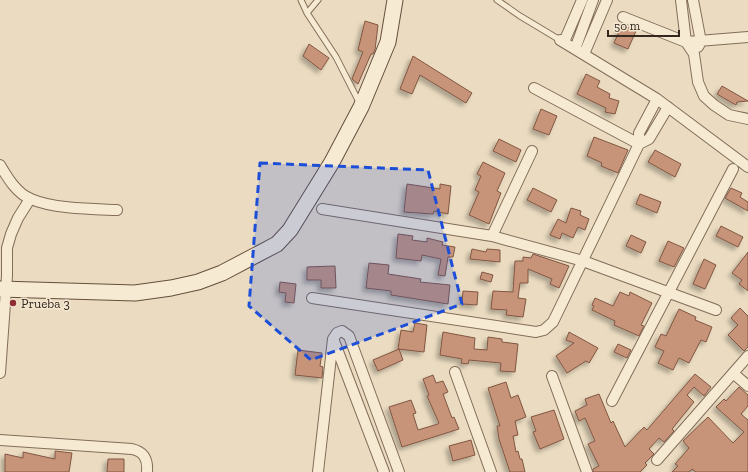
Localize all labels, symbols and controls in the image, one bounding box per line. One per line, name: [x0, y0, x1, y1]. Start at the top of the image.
scale bar: [608, 12, 679, 38]
text: 50 m: [614, 19, 641, 33]
place label: Prueba 3: [21, 296, 70, 311]
marker: Prueba 3: [8, 298, 18, 308]

